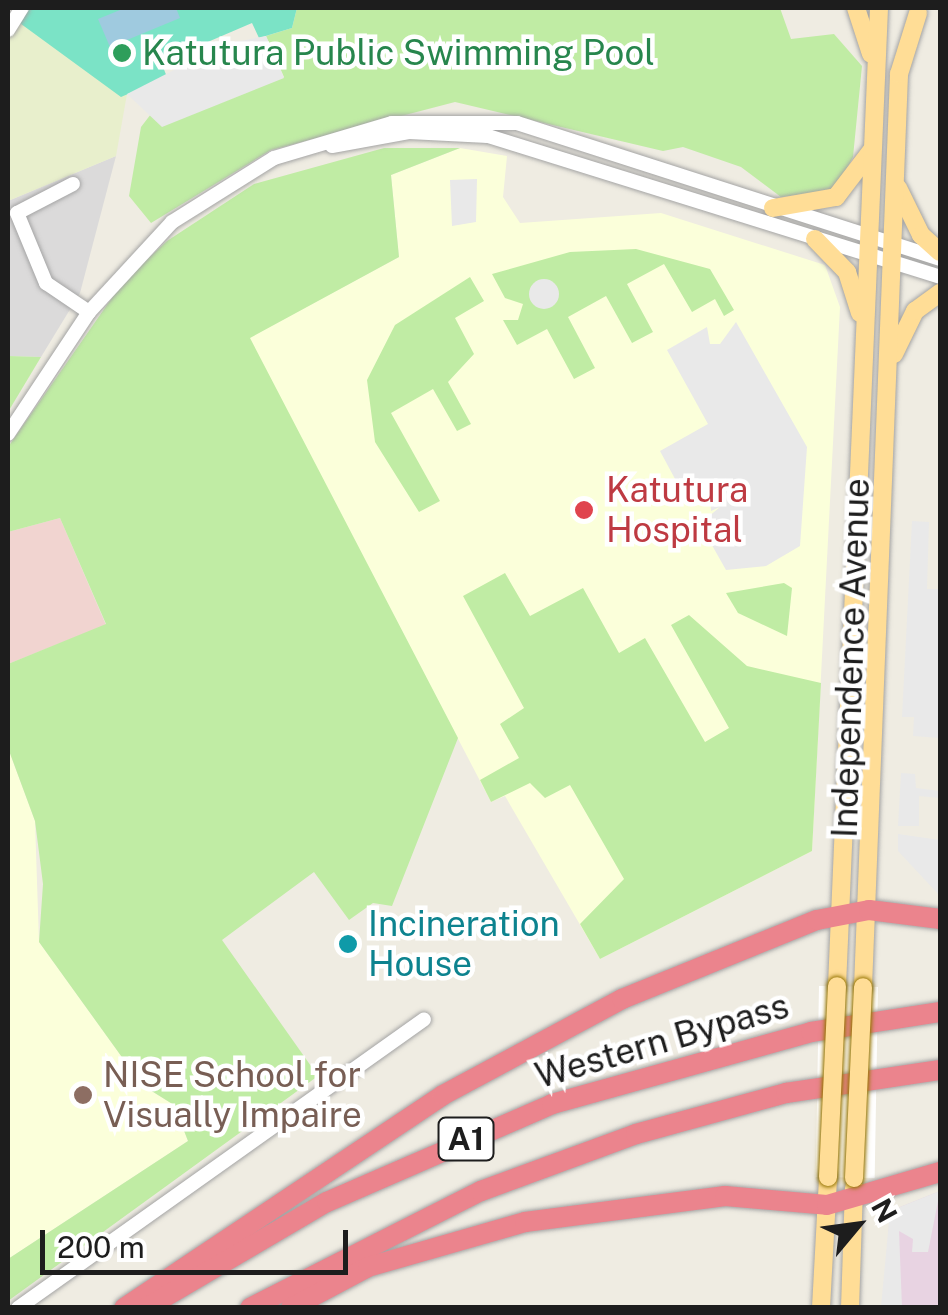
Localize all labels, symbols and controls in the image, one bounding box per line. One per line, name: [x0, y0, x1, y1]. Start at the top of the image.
place label: Katutura Public Swimming Pool: [142, 32, 655, 74]
marker: Katutura Public Swimming Pool: [111, 42, 133, 64]
place label: Katutura Hospital: [606, 469, 748, 551]
street label: Independence Avenue: [824, 477, 878, 839]
marker: Katutura Hospital: [571, 497, 597, 523]
place label: Incineration House: [368, 903, 560, 985]
marker: Incineration House: [337, 933, 359, 955]
street label: Western Bypass: [531, 985, 793, 1097]
place label: NISE School for Visually Impaire: [103, 1054, 362, 1136]
marker: NISE School for Visually Impaire: [72, 1084, 94, 1106]
road number: A1: [436, 1112, 496, 1166]
north arrow: [808, 1175, 908, 1275]
text: N: [865, 1193, 904, 1228]
scale bar: [45, 1210, 352, 1272]
text: 200 m: [57, 1229, 145, 1265]

